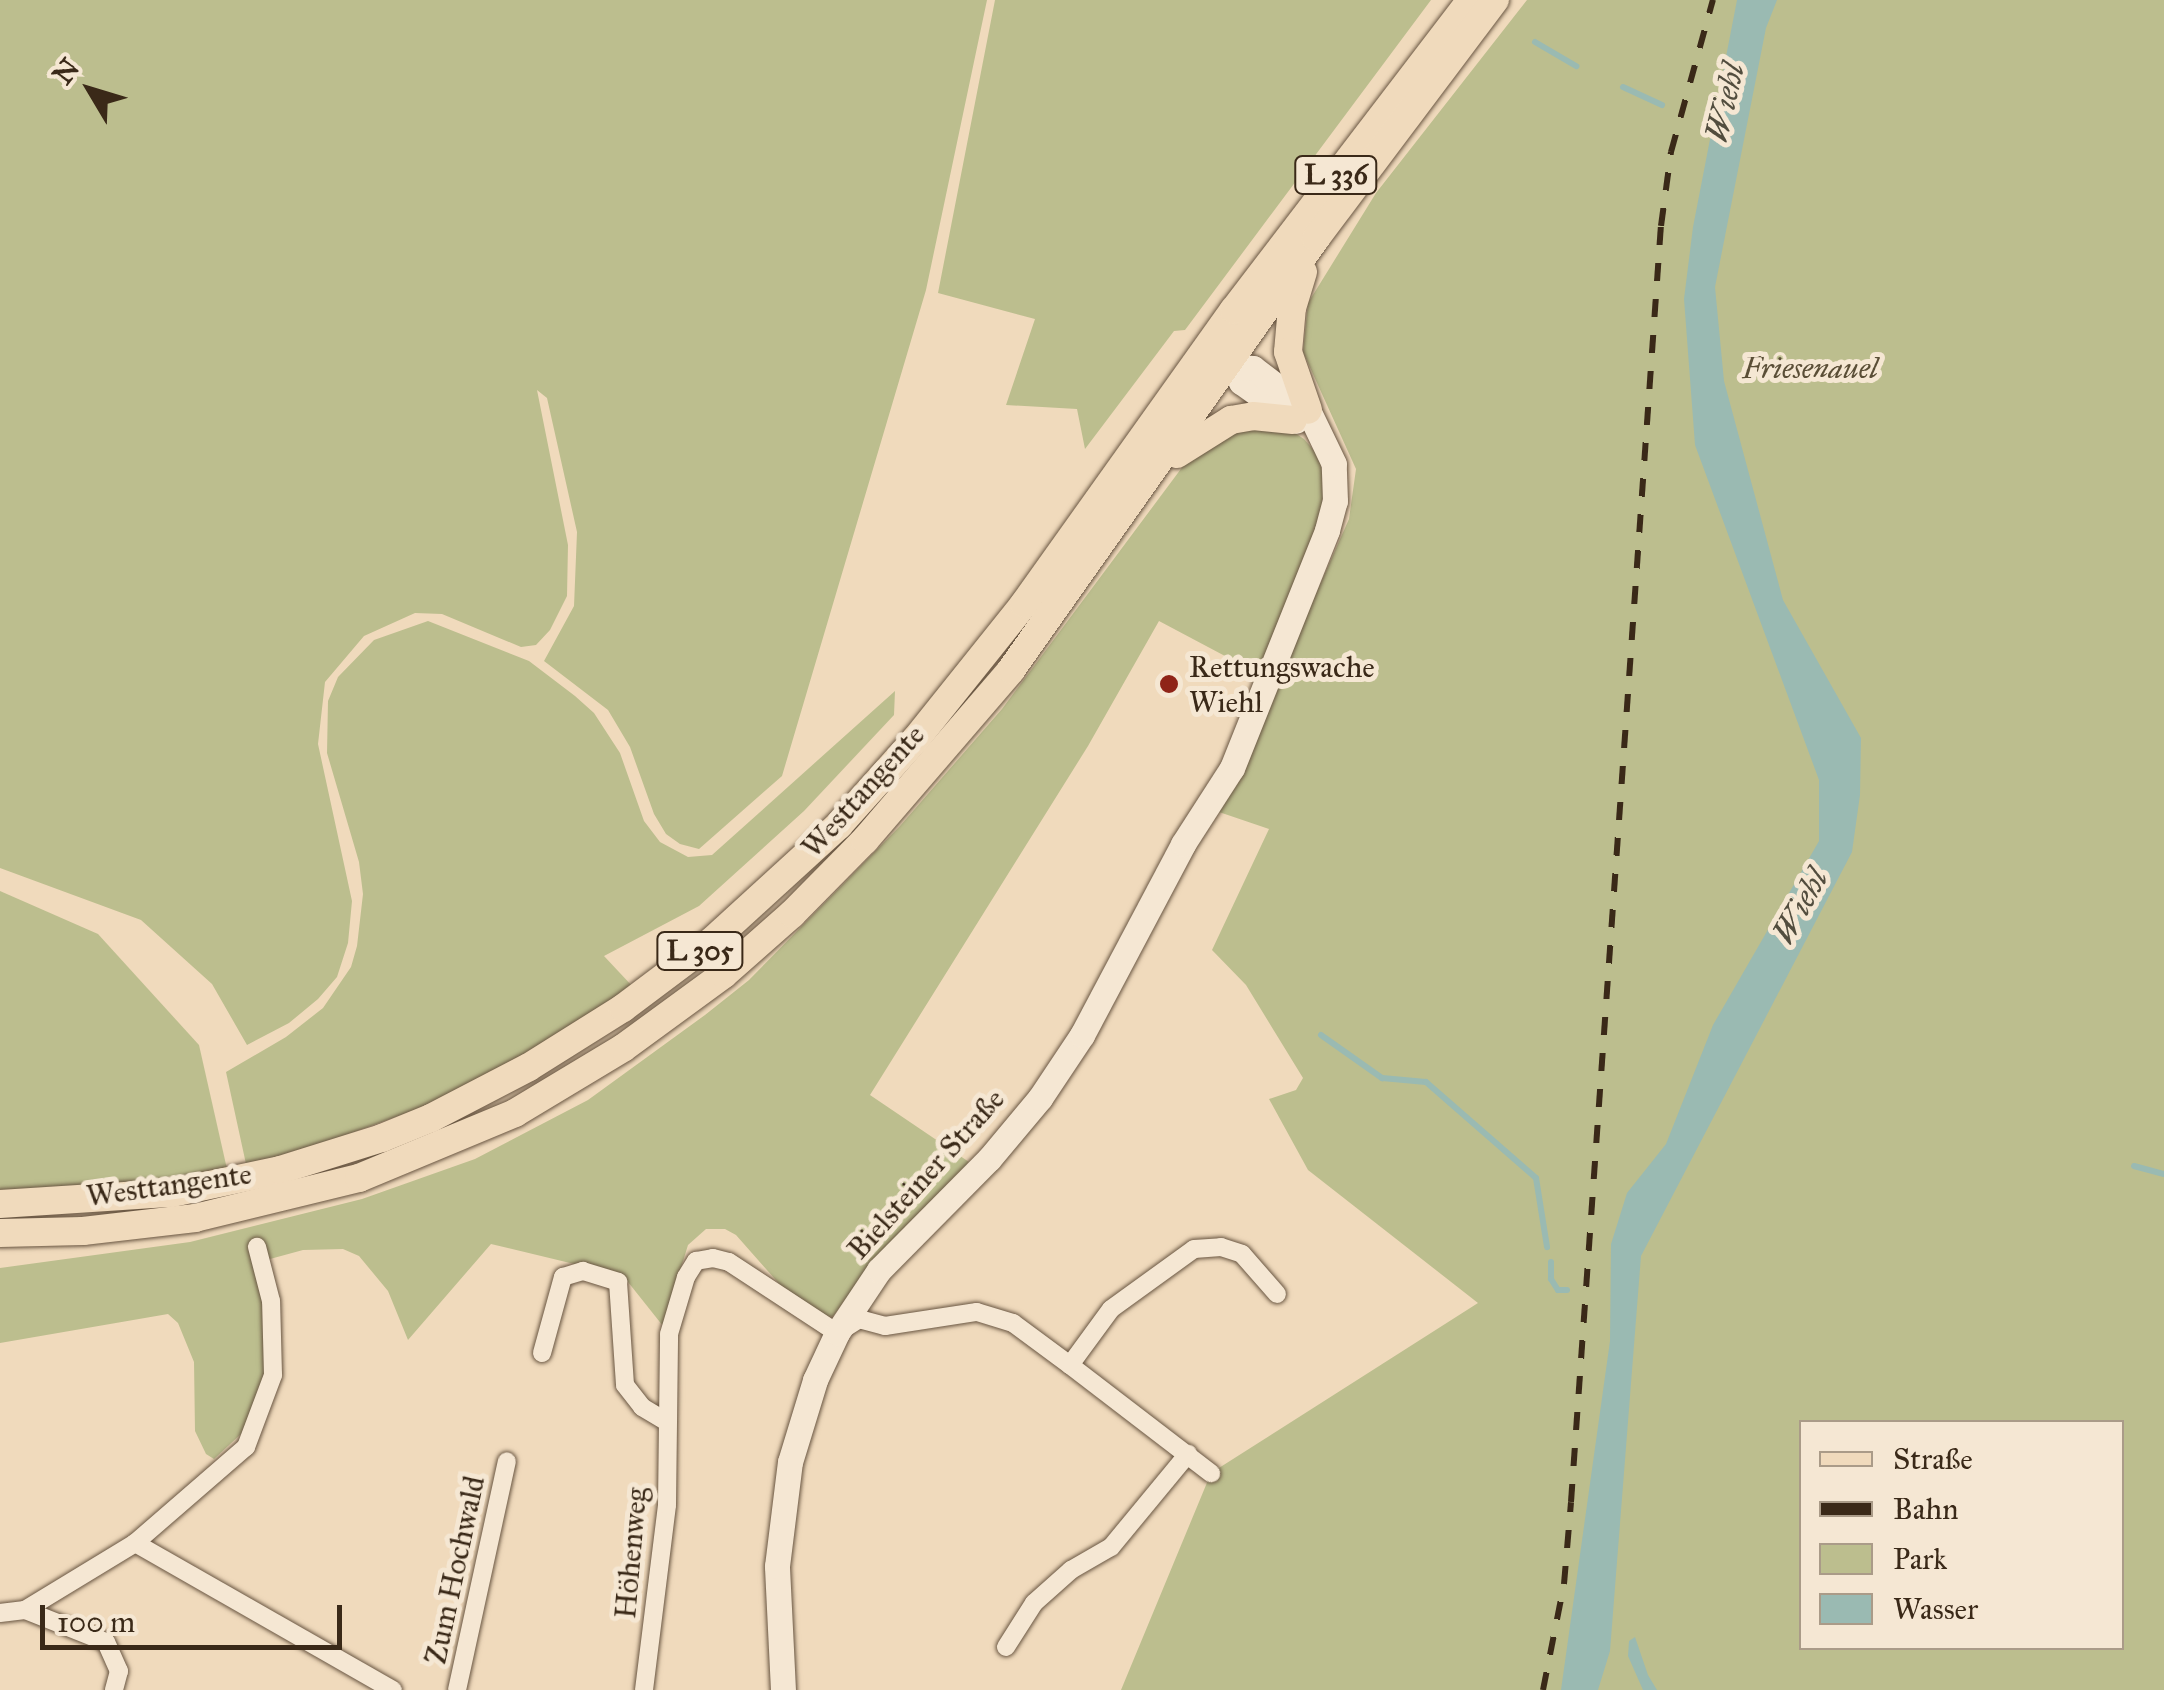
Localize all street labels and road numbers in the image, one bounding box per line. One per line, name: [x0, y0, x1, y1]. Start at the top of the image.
road number: L 336: [1294, 152, 1378, 198]
street label: Westtangente: [794, 717, 932, 865]
road number: L 305: [655, 928, 745, 974]
street label: Bielsteiner Straße: [840, 1081, 1012, 1267]
street label: Westtangente: [84, 1156, 254, 1214]
street label: Zum Hochwald: [417, 1473, 493, 1667]
street label: Höhenweg: [607, 1486, 655, 1620]

